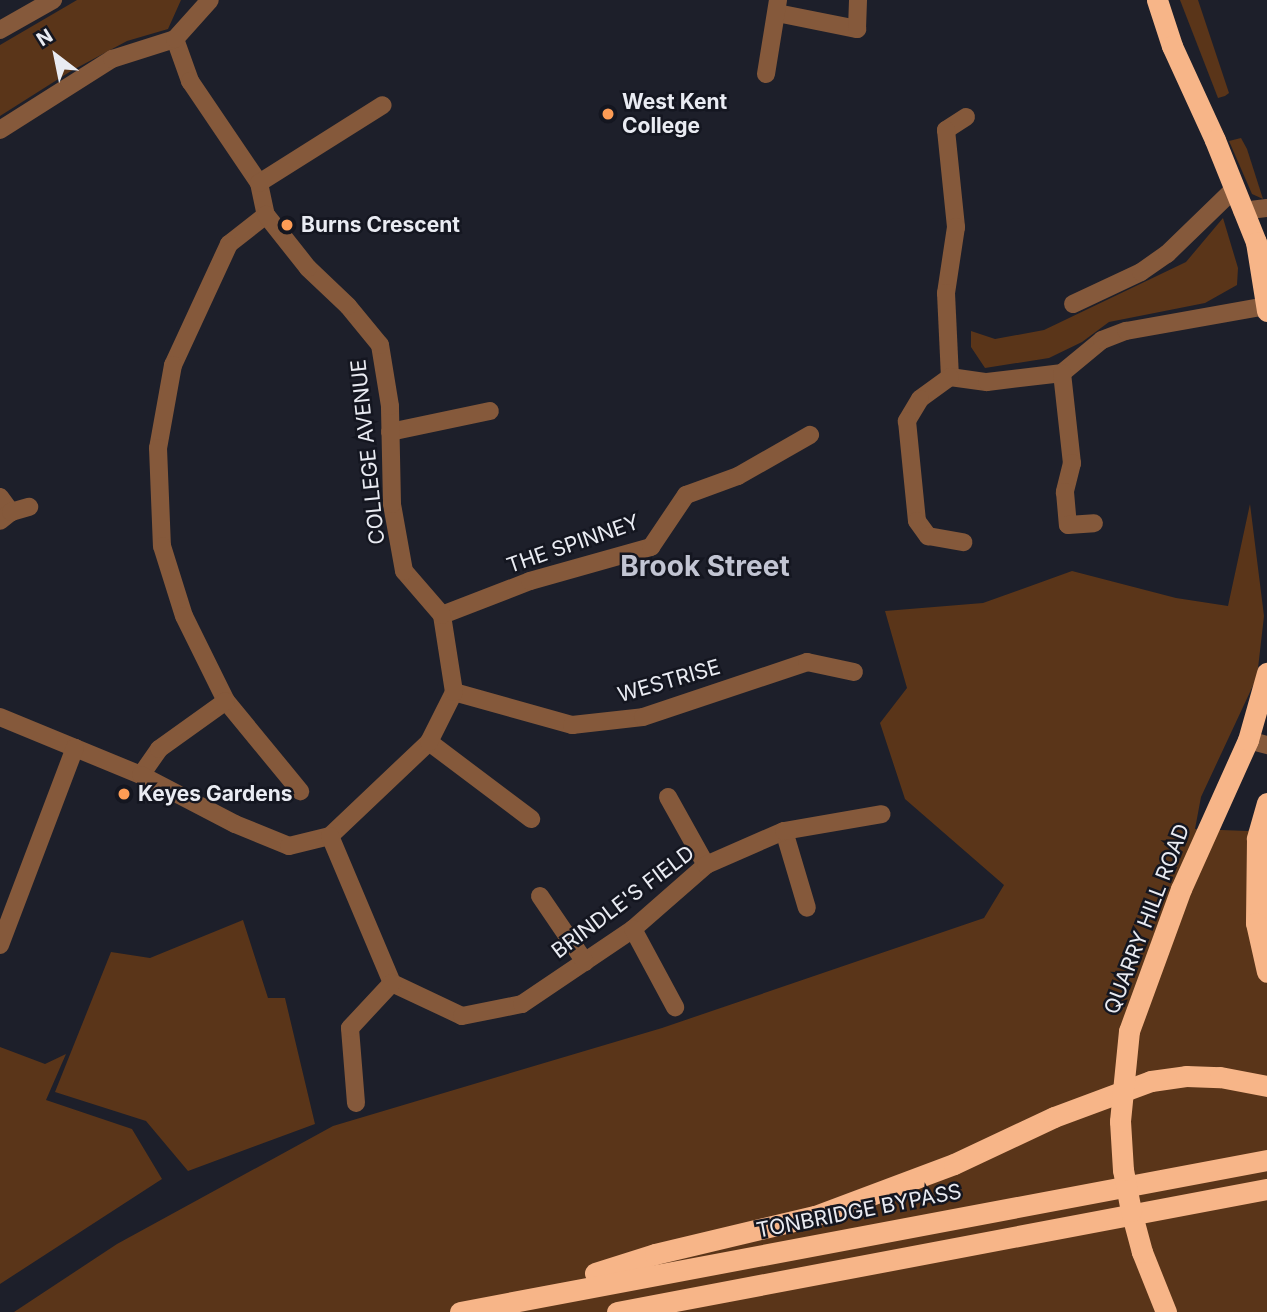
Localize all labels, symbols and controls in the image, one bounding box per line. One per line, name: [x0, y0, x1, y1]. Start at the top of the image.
north arrow: [21, 21, 91, 91]
text: N: [32, 24, 57, 51]
place label: West Kent College: [622, 89, 727, 139]
marker: West Kent College: [600, 106, 616, 122]
place label: Burns Crescent: [301, 212, 460, 238]
marker: Burns Crescent: [279, 217, 295, 233]
street label: COLLEGE AVENUE: [346, 358, 390, 546]
street label: THE SPINNEY: [503, 510, 643, 578]
district label: Brook Street: [620, 549, 790, 583]
street label: WESTRISE: [615, 654, 723, 708]
place label: Keyes Gardens: [138, 781, 292, 807]
marker: Keyes Gardens: [116, 786, 132, 802]
street label: QUARRY HILL ROAD: [1099, 820, 1195, 1018]
street label: BRINDLE'S FIELD: [547, 840, 699, 964]
street label: TONBRIDGE BYPASS: [754, 1179, 964, 1243]

